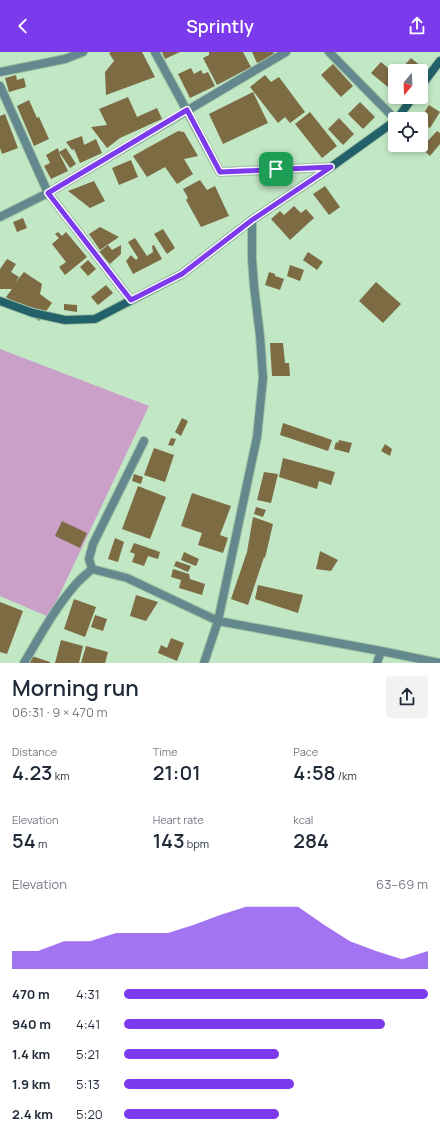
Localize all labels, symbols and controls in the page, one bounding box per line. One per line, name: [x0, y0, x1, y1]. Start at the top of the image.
text: Sprintly: [186, 14, 254, 38]
icon: back: [12, 15, 34, 37]
icon: share: [406, 15, 428, 37]
north arrow: [388, 64, 428, 104]
map controls: [388, 64, 428, 152]
button: locate: [388, 112, 428, 152]
pin: [259, 152, 293, 186]
icon: arrive: [265, 158, 287, 180]
text: Morning run: [12, 673, 139, 703]
button: share: [386, 676, 428, 718]
text: 06:31 · 9 × 470 m: [12, 703, 108, 721]
text: Distance: [12, 744, 57, 759]
text: Time: [153, 744, 178, 759]
text: Pace: [293, 744, 318, 759]
text: 4.23: [12, 759, 53, 786]
text: 21:01: [153, 759, 201, 786]
text: 4:58: [293, 759, 336, 786]
text: km: [53, 768, 70, 783]
text: /km: [336, 768, 357, 783]
text: Elevation: [12, 812, 58, 827]
text: Heart rate: [153, 812, 204, 827]
text: kcal: [293, 812, 313, 827]
text: 54: [12, 827, 36, 854]
text: 143: [153, 827, 185, 854]
text: 284: [293, 827, 329, 854]
text: m: [36, 836, 47, 851]
text: bpm: [185, 836, 209, 851]
text: Elevation: [12, 875, 67, 893]
text: 63–69 m: [376, 875, 428, 893]
text: 470 m: [12, 985, 50, 1003]
text: 4:31: [76, 985, 100, 1003]
text: 940 m: [12, 1015, 51, 1033]
text: 4:41: [76, 1015, 100, 1033]
text: 1.4 km: [12, 1045, 50, 1063]
text: 5:21: [76, 1045, 100, 1063]
text: 1.9 km: [12, 1075, 50, 1093]
text: 5:13: [76, 1075, 100, 1093]
text: 2.4 km: [12, 1105, 53, 1123]
text: 5:20: [76, 1105, 103, 1123]

